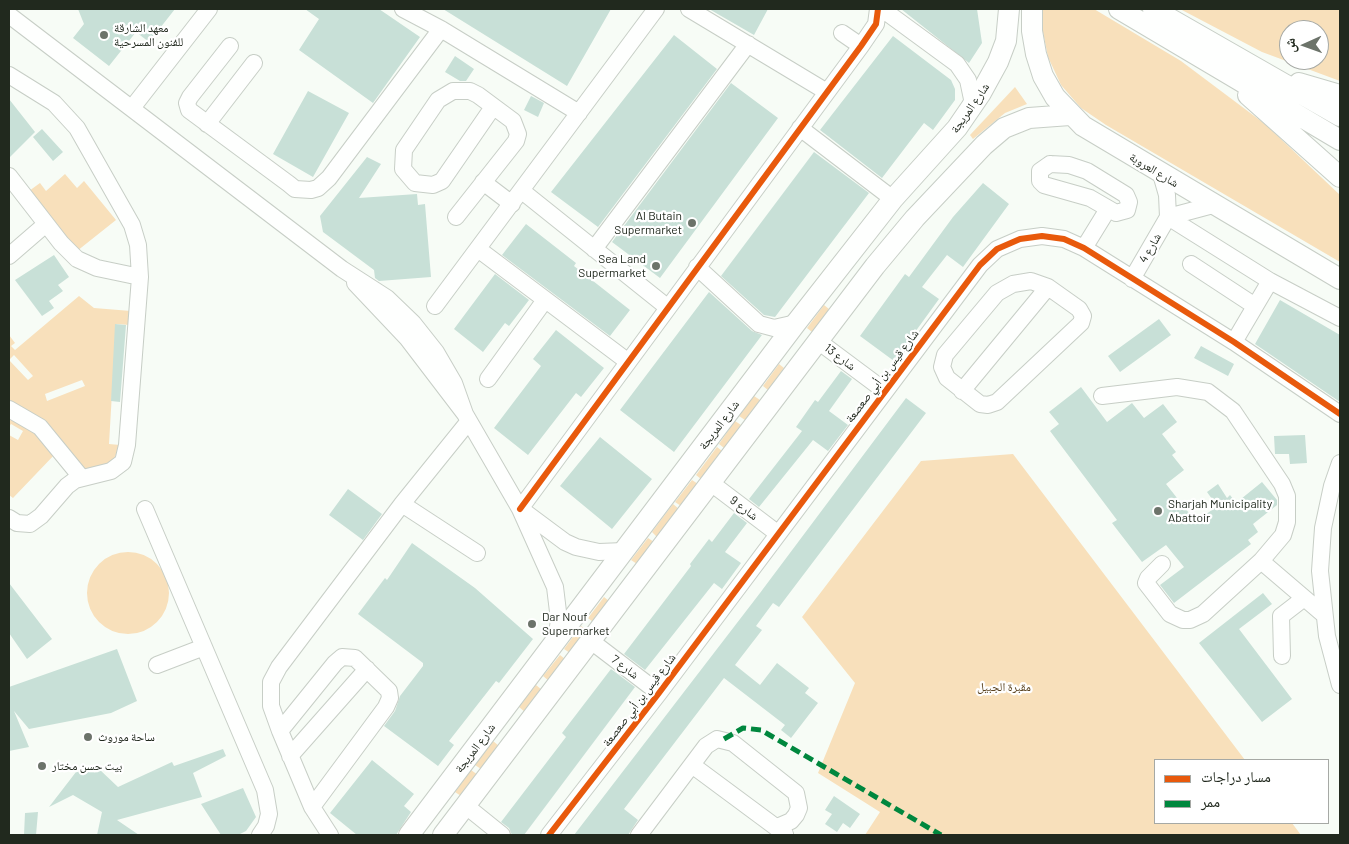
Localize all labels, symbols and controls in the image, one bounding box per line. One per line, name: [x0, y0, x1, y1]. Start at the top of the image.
north arrow: [1279, 20, 1329, 70]
place label: معهد الشارقة للفنون المسرحية: [114, 21, 183, 49]
marker: معهد الشارقة للفنون المسرحية: [98, 29, 110, 41]
text: ش: [1281, 38, 1298, 53]
street label: شارع المريجة: [947, 80, 993, 136]
street label: شارع العروبة: [1127, 150, 1181, 190]
place label: Al Butain Supermarket: [614, 209, 682, 237]
marker: Al Butain Supermarket: [686, 217, 698, 229]
street label: شارع 4: [1136, 231, 1164, 265]
place label: Sea Land Supermarket: [578, 252, 646, 280]
marker: Sea Land Supermarket: [650, 260, 662, 272]
street label: شارع قيس بن أبي صعصعة: [842, 327, 922, 425]
street label: شارع 13: [821, 341, 859, 373]
street label: شارع المريجة: [696, 398, 742, 452]
street label: شارع 9: [727, 493, 761, 523]
place label: Sharjah Municipality Abattoir: [1168, 497, 1272, 525]
marker: Sharjah Municipality Abattoir: [1152, 505, 1164, 517]
place label: Dar Nouf Supermarket: [542, 610, 610, 638]
marker: Dar Nouf Supermarket: [526, 618, 538, 630]
street label: شارع قيس بن أبي صعصعة: [599, 651, 679, 749]
street label: شارع 7: [608, 652, 642, 682]
park label: مقبرة الجبيل: [977, 680, 1031, 694]
street label: شارع المريجة: [452, 721, 498, 775]
place label: ساحة موروث: [98, 730, 155, 744]
marker: ساحة موروث: [82, 731, 94, 743]
place label: بيت حسن مختار: [52, 759, 122, 773]
legend: [1154, 759, 1329, 824]
marker: بيت حسن مختار: [36, 760, 48, 772]
text: مسار دراجات: [1201, 767, 1271, 785]
text: ممر: [1201, 792, 1220, 810]

